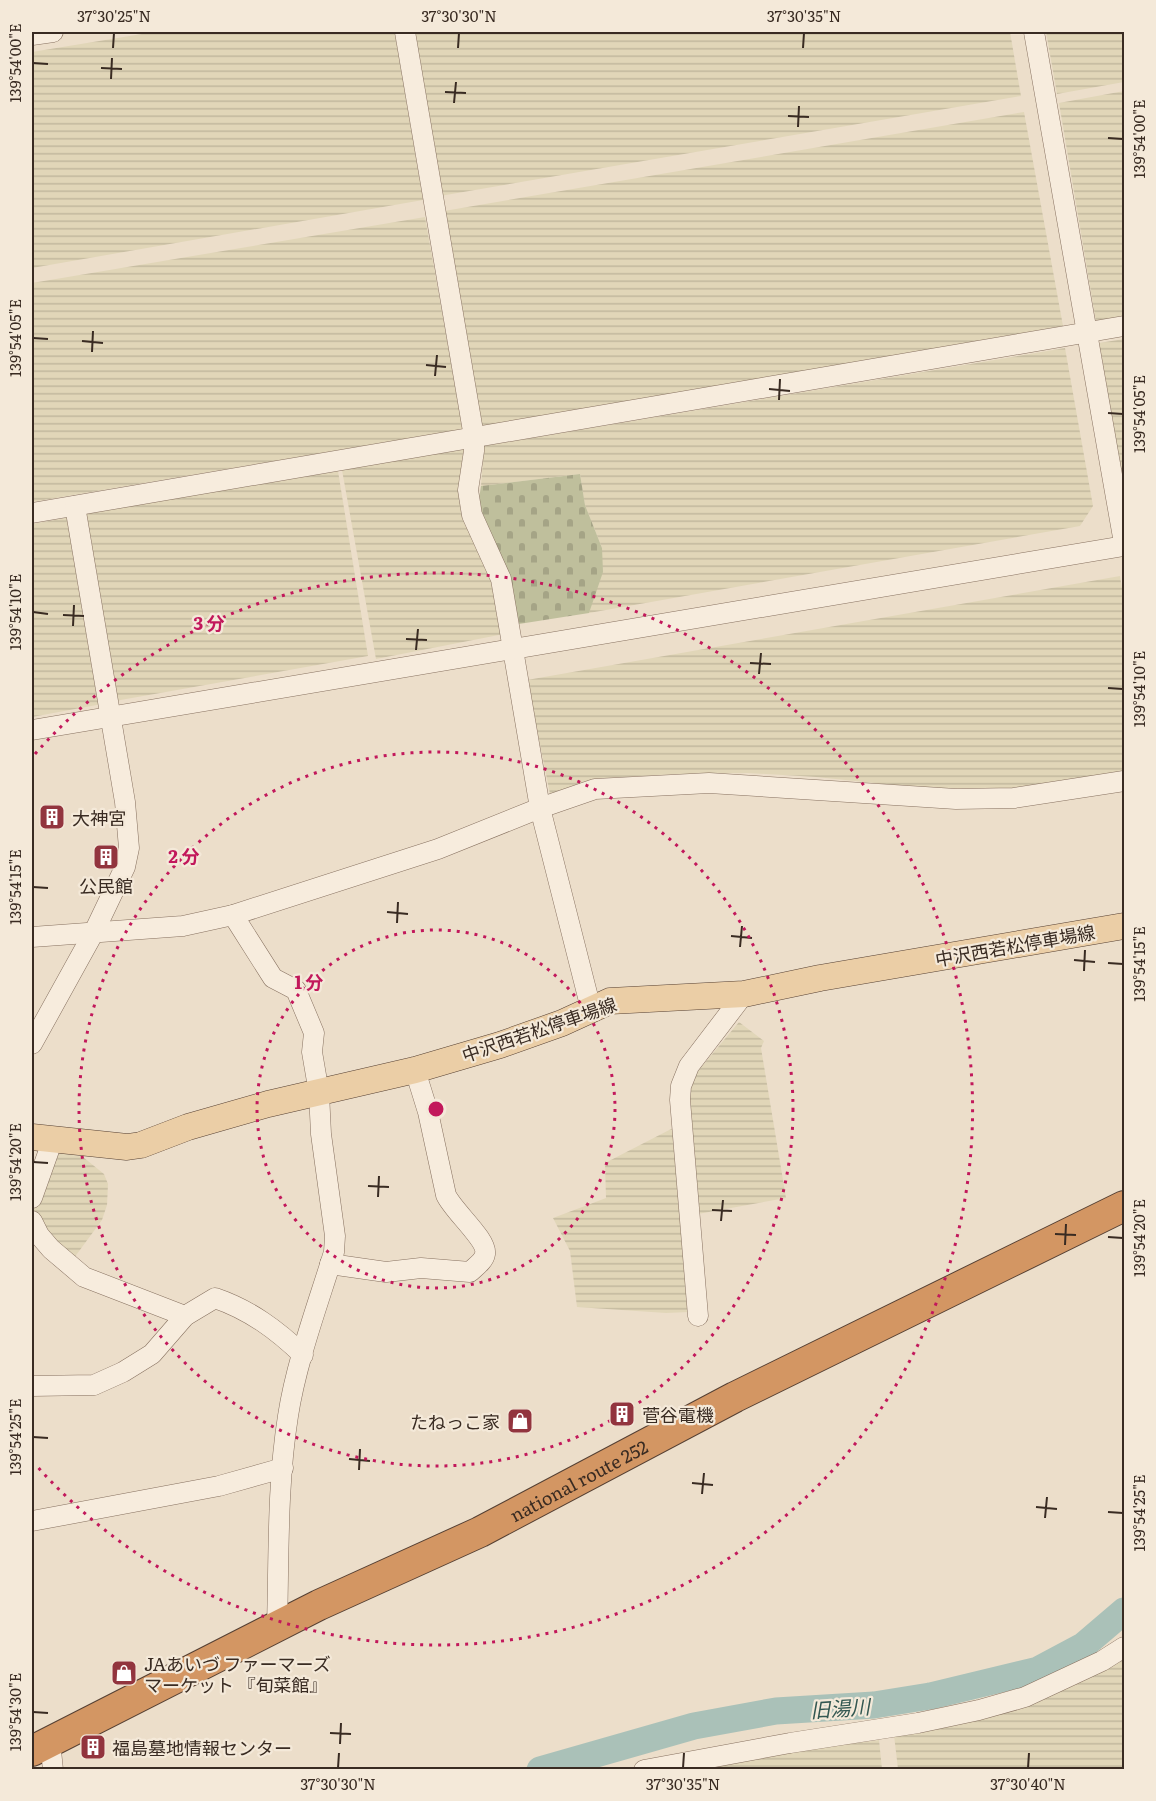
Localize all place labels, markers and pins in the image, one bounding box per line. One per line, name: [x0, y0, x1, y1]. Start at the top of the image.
building icon: 大神宮: [37, 802, 67, 832]
place label: 大神宮: [72, 804, 126, 831]
building icon: 公民館: [91, 842, 121, 872]
place label: 公民館: [79, 872, 133, 899]
centre of rings: [426, 1099, 446, 1119]
building icon: 菅谷電機: [607, 1399, 637, 1429]
place label: 菅谷電機: [642, 1401, 714, 1428]
shop icon: たねっこ家: [505, 1406, 535, 1436]
place label: たねっこ家: [410, 1408, 500, 1435]
place label: JAあいづ ファーマーズ マーケット 『旬菜館』: [144, 1650, 331, 1698]
shop icon: JAあいづ ファーマーズ マーケット 『旬菜館』: [109, 1658, 139, 1688]
building icon: 福島墓地情報センター: [78, 1732, 108, 1762]
place label: 福島墓地情報センター: [112, 1734, 292, 1761]

